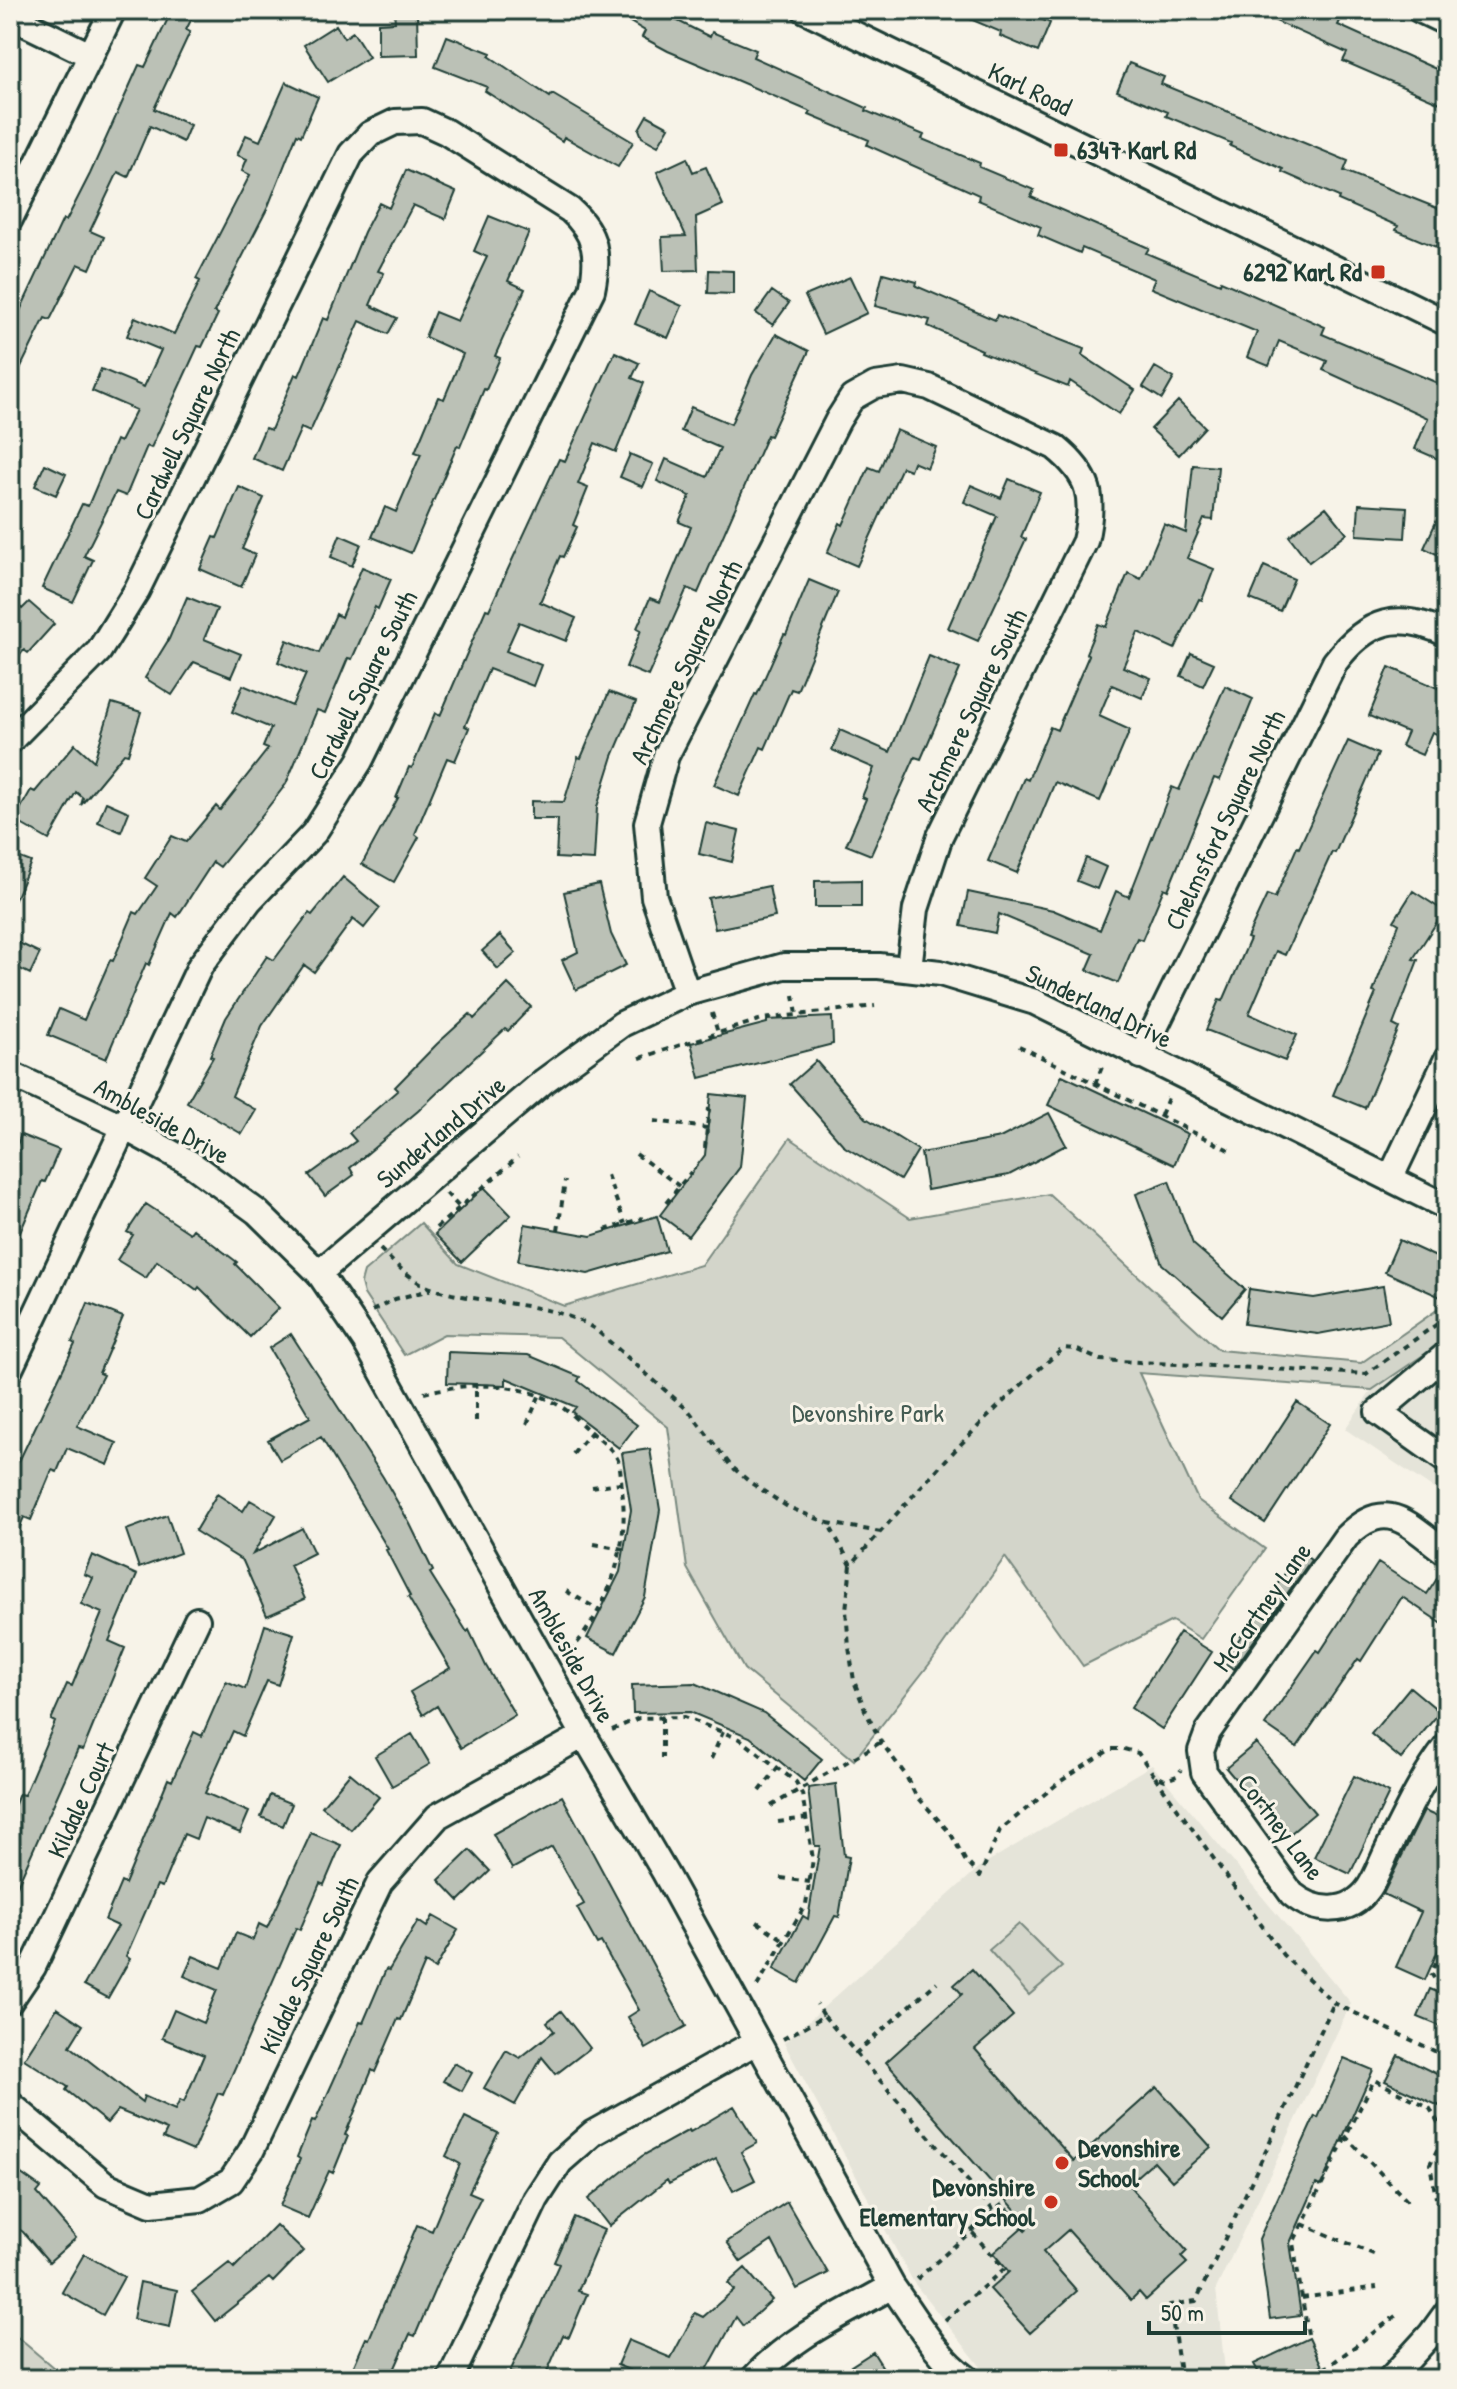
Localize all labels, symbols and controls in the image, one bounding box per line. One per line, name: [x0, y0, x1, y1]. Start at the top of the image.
street label: Karl Road: [982, 53, 1078, 124]
place label: 6347 Karl Rd: [1077, 132, 1197, 167]
marker: 6347 Karl Rd: [1052, 141, 1070, 159]
place label: 6292 Karl Rd: [1243, 254, 1363, 289]
marker: 6292 Karl Rd: [1369, 263, 1387, 281]
street label: Cardwell Square North: [125, 322, 248, 525]
street label: Archmere Square North: [621, 554, 750, 770]
street label: Cardwell Square South: [300, 584, 425, 785]
street label: Archmere Square South: [906, 602, 1035, 817]
street label: Chelmsford Square North: [1156, 704, 1293, 936]
street label: Sunderland Drive: [1020, 955, 1178, 1056]
street label: Sunderland Drive: [369, 1067, 513, 1196]
street label: Ambleside Drive: [88, 1069, 236, 1172]
park label: Devonshire Park: [792, 1395, 944, 1430]
street label: McCartney Lane: [1204, 1535, 1319, 1678]
street label: Ambleside Drive: [521, 1581, 624, 1729]
street label: Kildale Court: [38, 1735, 123, 1863]
street label: Cortney Lane: [1230, 1766, 1333, 1887]
street label: Kildale Square South: [250, 1870, 367, 2059]
place label: Devonshire School: [1078, 2130, 1181, 2195]
marker: Devonshire School: [1053, 2154, 1071, 2172]
place label: Devonshire Elementary School: [860, 2169, 1036, 2235]
marker: Devonshire Elementary School: [1042, 2193, 1060, 2211]
scale bar: [1149, 2285, 1305, 2335]
text: 50 m: [1161, 2296, 1204, 2328]

